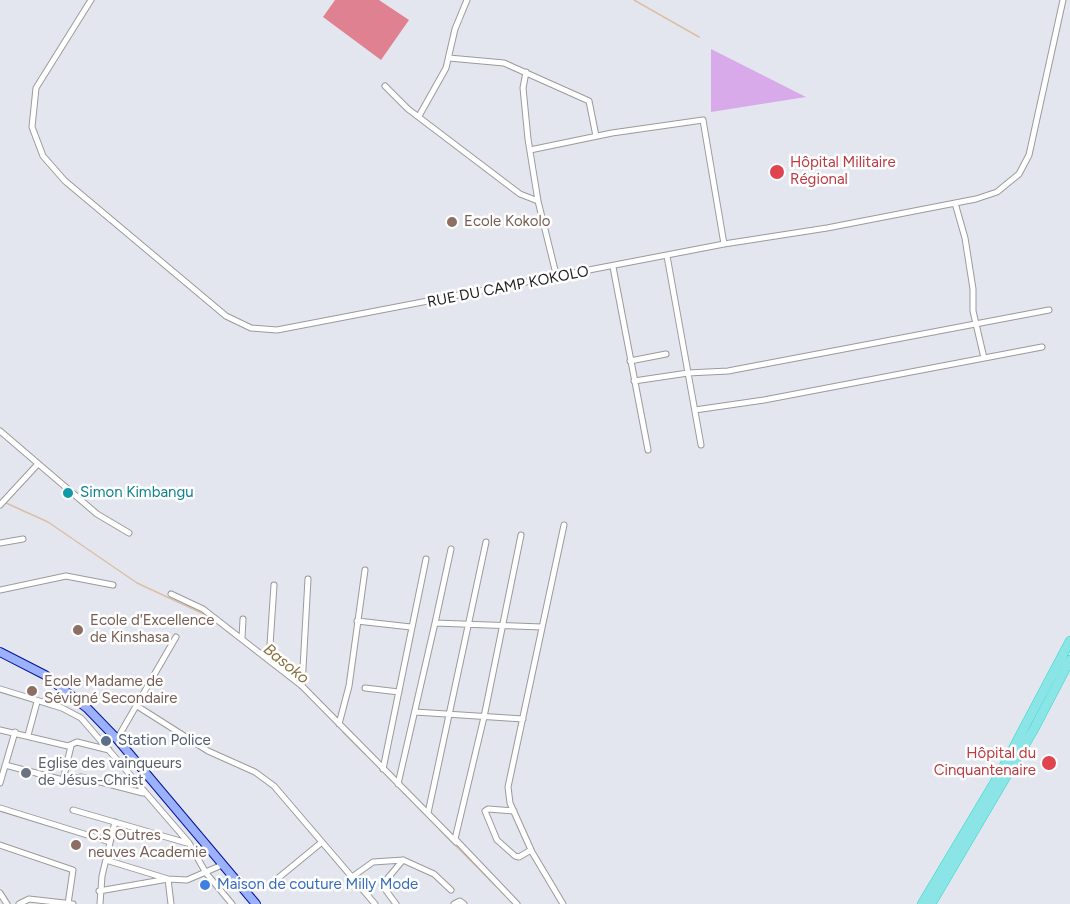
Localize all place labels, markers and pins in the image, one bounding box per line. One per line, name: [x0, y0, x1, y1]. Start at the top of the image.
place label: Hôpital Militaire Régional: [790, 154, 896, 189]
marker: Hôpital Militaire Régional: [768, 163, 786, 181]
place label: Ecole Kokolo: [464, 213, 550, 231]
marker: Ecole Kokolo: [445, 215, 459, 229]
place label: Simon Kimbangu: [80, 484, 194, 502]
marker: Simon Kimbangu: [61, 486, 75, 500]
place label: Ecole d'Excellence de Kinshasa: [90, 612, 214, 647]
marker: Ecole d'Excellence de Kinshasa: [71, 623, 85, 637]
place label: Ecole Madame de Sévigné Secondaire: [44, 673, 177, 708]
marker: Ecole Madame de Sévigné Secondaire: [25, 684, 39, 698]
place label: Station Police: [118, 732, 211, 750]
marker: Station Police: [99, 734, 113, 748]
place label: Hôpital du Cinquantenaire: [934, 745, 1036, 780]
marker: Hôpital du Cinquantenaire: [1040, 754, 1058, 772]
place label: Eglise des vainqueurs de Jésus-Christ: [38, 755, 182, 790]
marker: Eglise des vainqueurs de Jésus-Christ: [19, 766, 33, 780]
place label: C.S Outres neuves Academie: [88, 827, 207, 862]
marker: C.S Outres neuves Academie: [69, 838, 83, 852]
place label: Maison de couture Milly Mode: [217, 876, 418, 894]
marker: Maison de couture Milly Mode: [198, 878, 212, 892]

